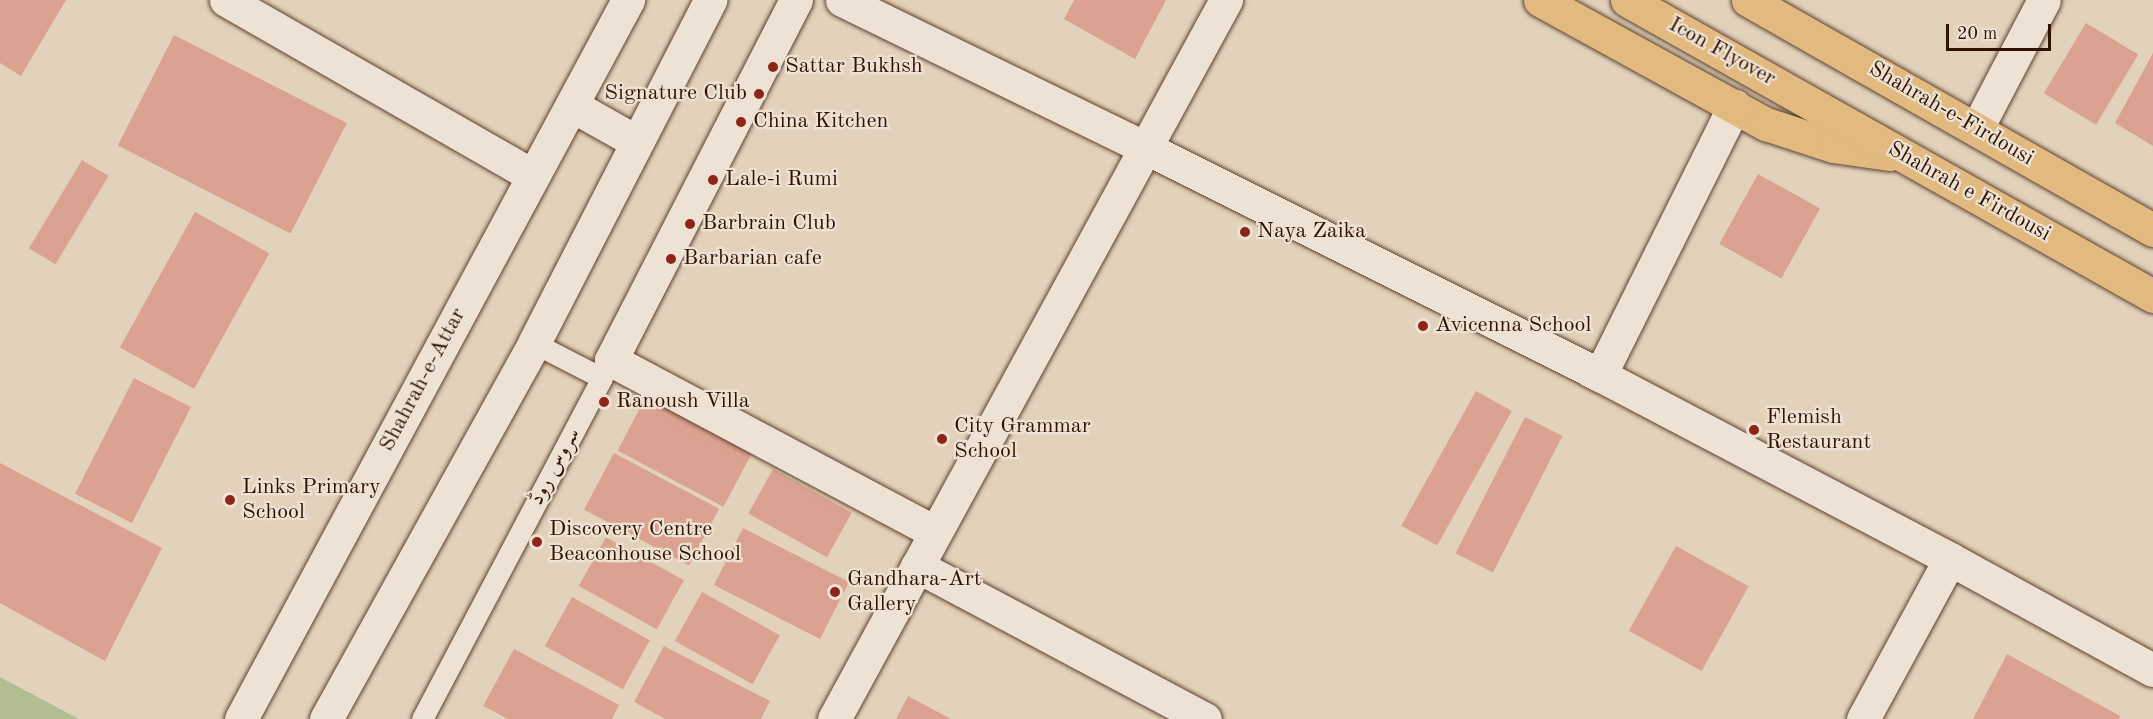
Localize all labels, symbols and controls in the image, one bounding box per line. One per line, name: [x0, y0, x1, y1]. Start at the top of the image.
street label: Icon Flyover: [1664, 12, 1780, 92]
scale bar: [1949, 12, 2054, 50]
text: 20 m: [1957, 25, 1997, 43]
place label: Sattar Bukhsh: [785, 54, 923, 80]
street label: Shahrah-e-Firdousi: [1864, 56, 2038, 172]
marker: Sattar Bukhsh: [766, 60, 780, 74]
place label: Signature Club: [604, 81, 747, 107]
marker: Signature Club: [752, 87, 766, 101]
place label: China Kitchen: [753, 109, 888, 135]
marker: China Kitchen: [734, 115, 748, 129]
street label: Shahrah e Firdousi: [1883, 136, 2055, 248]
place label: Lale-i Rumi: [725, 167, 838, 193]
marker: Lale-i Rumi: [706, 173, 720, 187]
place label: Barbrain Club: [702, 211, 836, 237]
marker: Barbrain Club: [683, 217, 697, 231]
place label: Naya Zaika: [1257, 219, 1366, 245]
marker: Naya Zaika: [1238, 225, 1252, 239]
place label: Barbarian cafe: [683, 246, 822, 272]
marker: Barbarian cafe: [664, 252, 678, 266]
street label: Shahrah-e-Attar: [374, 304, 472, 456]
place label: Avicenna School: [1435, 313, 1591, 339]
marker: Avicenna School: [1416, 319, 1430, 333]
place label: Ranoush Villa: [616, 389, 750, 415]
marker: Ranoush Villa: [597, 395, 611, 409]
place label: Flemish Restaurant: [1766, 404, 1871, 456]
place label: City Grammar School: [954, 413, 1091, 464]
marker: Flemish Restaurant: [1747, 423, 1761, 437]
street label: سروس روڈ: [524, 424, 586, 510]
marker: City Grammar School: [935, 432, 949, 446]
place label: Links Primary School: [242, 474, 381, 526]
marker: Links Primary School: [223, 493, 237, 507]
place label: Discovery Centre Beaconhouse School: [549, 516, 741, 568]
marker: Discovery Centre Beaconhouse School: [530, 535, 544, 549]
place label: Gandhara-Art Gallery: [847, 566, 981, 618]
marker: Gandhara-Art Gallery: [828, 585, 842, 599]

